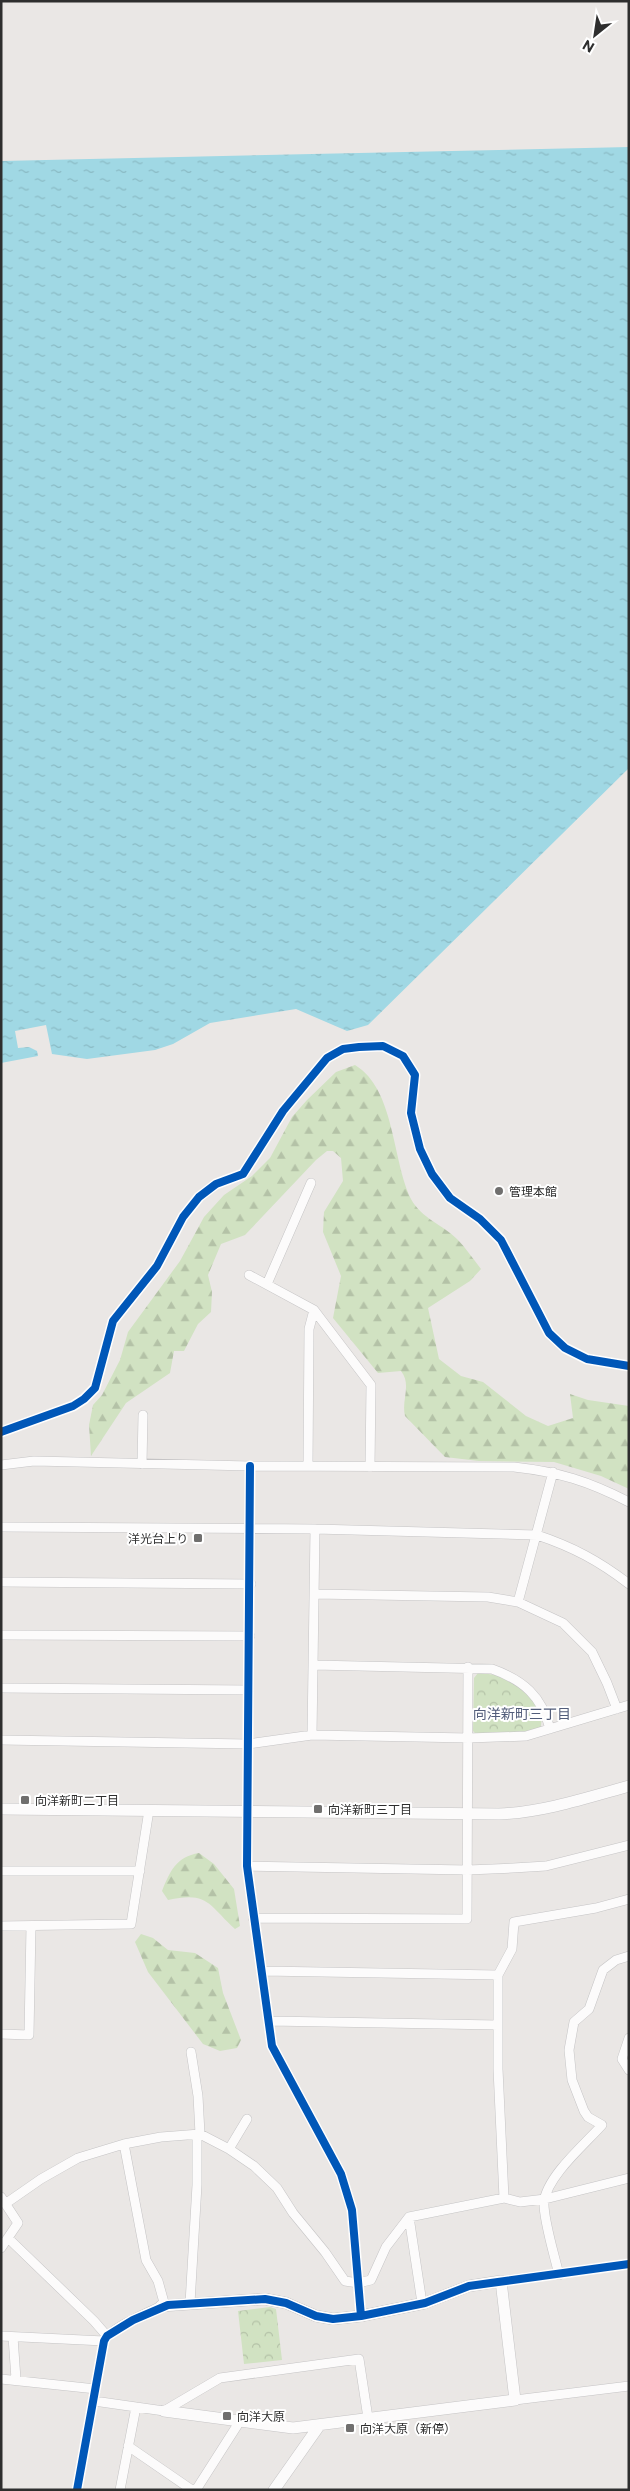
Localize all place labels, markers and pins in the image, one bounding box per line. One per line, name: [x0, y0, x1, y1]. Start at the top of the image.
place label: 管理本館: [509, 1184, 557, 1198]
marker: 管理本館: [493, 1185, 505, 1197]
place label: 洋光台上り: [128, 1531, 188, 1545]
marker: 洋光台上り: [192, 1532, 204, 1544]
place label: 向洋新町二丁目: [35, 1793, 119, 1807]
marker: 向洋新町二丁目: [19, 1794, 31, 1806]
place label: 向洋新町三丁目: [328, 1802, 412, 1816]
marker: 向洋新町三丁目: [312, 1803, 324, 1815]
place label: 向洋大原: [237, 2409, 285, 2423]
marker: 向洋大原: [221, 2410, 233, 2422]
place label: 向洋大原（新停）: [360, 2421, 456, 2435]
marker: 向洋大原（新停）: [344, 2422, 356, 2434]

